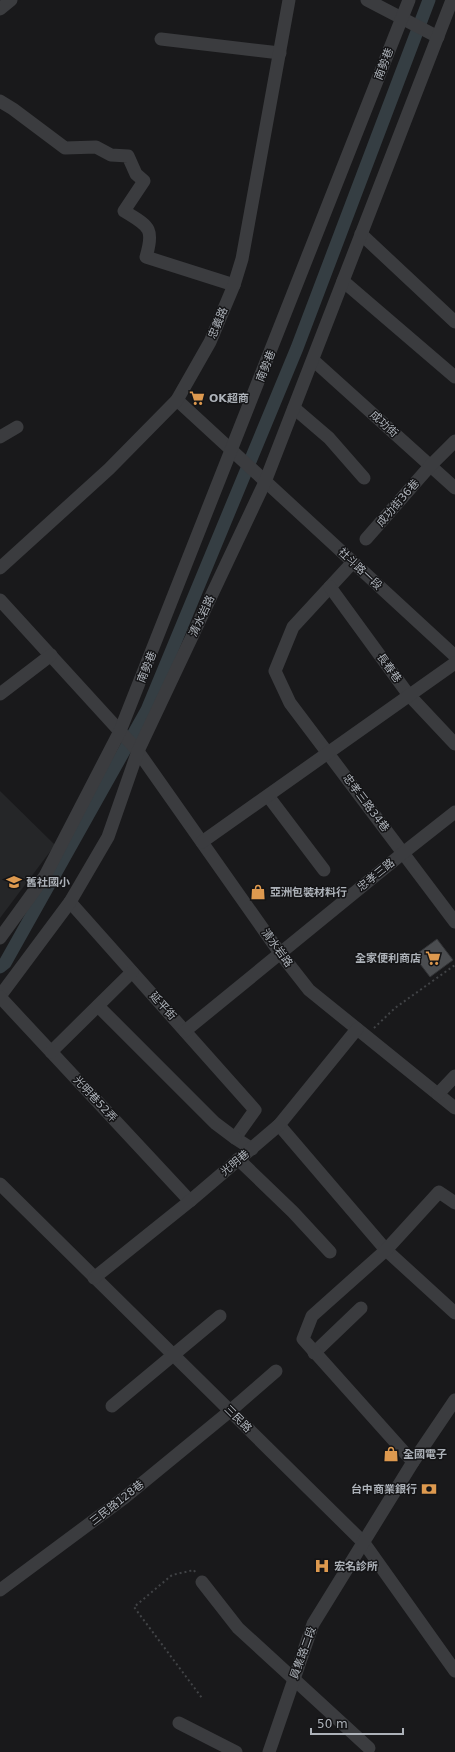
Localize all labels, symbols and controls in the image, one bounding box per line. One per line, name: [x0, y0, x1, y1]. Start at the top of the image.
street label: 南勢巷: [372, 46, 396, 82]
street label: 忠義路: [206, 305, 230, 341]
street label: 南勢巷: [254, 348, 278, 384]
supermarket icon: OK超商: [188, 389, 206, 407]
place label: OK超商: [209, 392, 249, 405]
street label: 成功街: [367, 408, 401, 440]
street label: 成功街36巷: [374, 477, 422, 529]
street label: 社斗路一段: [335, 545, 385, 593]
street label: 清水岩路: [187, 593, 217, 639]
street label: 南勢巷: [135, 649, 159, 685]
street label: 長春巷: [374, 651, 404, 685]
street label: 忠孝三路34巷: [340, 772, 392, 834]
street label: 忠孝三路: [355, 856, 397, 894]
school or university icon: 舊社國小: [5, 873, 23, 891]
place label: 舊社國小: [26, 876, 70, 889]
shop icon: 亞洲包裝材料行: [249, 883, 267, 901]
place label: 亞洲包裝材料行: [270, 886, 347, 899]
street label: 清水岩路: [259, 926, 295, 970]
supermarket icon: 全家便利商店: [424, 949, 442, 967]
place label: 全家便利商店: [355, 952, 421, 965]
street label: 延平街: [147, 989, 179, 1023]
street label: 光明巷52弄: [70, 1073, 120, 1125]
street label: 光明巷: [218, 1147, 252, 1179]
street label: 三民路: [222, 1403, 254, 1435]
shop icon: 全國電子: [382, 1445, 400, 1463]
place label: 全國電子: [403, 1448, 447, 1461]
street label: 三民路128巷: [87, 1478, 147, 1528]
bank icon: 台中商業銀行: [420, 1480, 438, 1498]
place label: 台中商業銀行: [351, 1483, 417, 1496]
hospital icon: 宏名診所: [313, 1557, 331, 1575]
place label: 宏名診所: [334, 1560, 378, 1573]
street label: 員集路二段: [287, 1625, 319, 1681]
scale bar: [311, 1710, 403, 1736]
text: 50 m: [317, 1717, 348, 1731]

